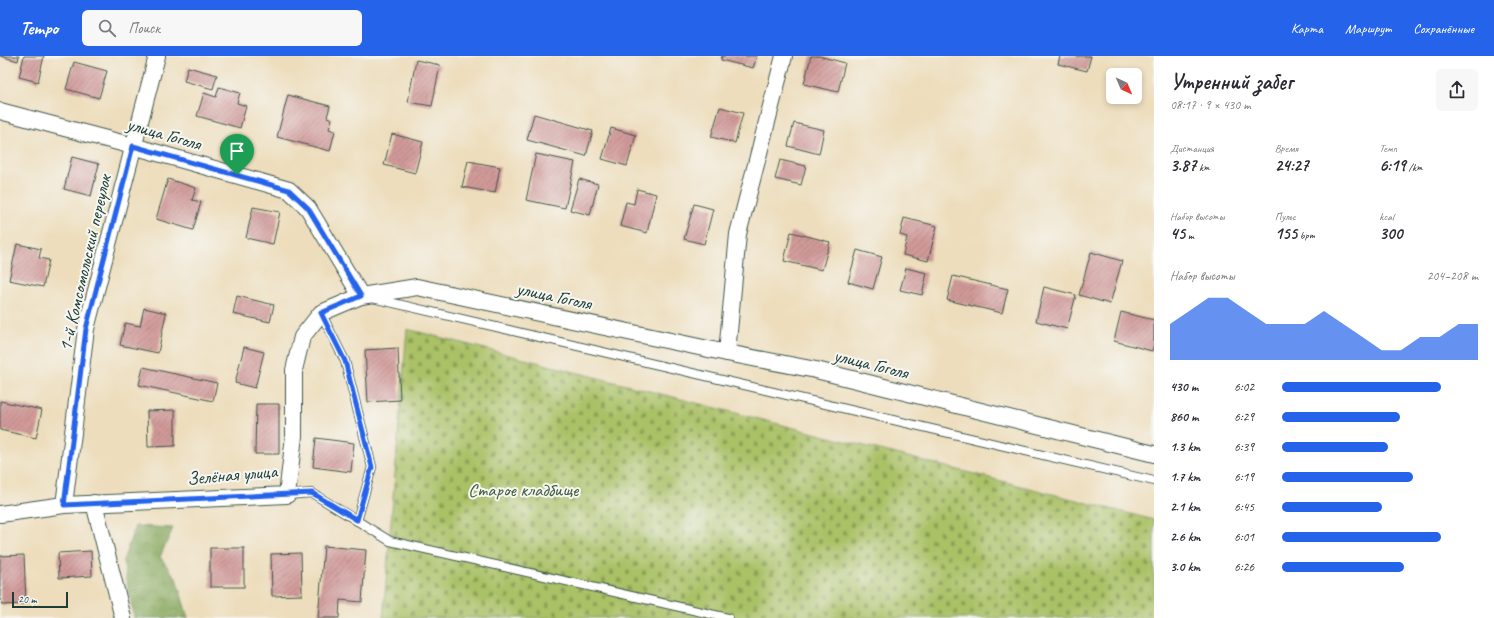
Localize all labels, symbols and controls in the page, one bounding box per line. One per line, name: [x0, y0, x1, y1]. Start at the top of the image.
search box: [82, 10, 362, 46]
text: Tempo: [20, 16, 58, 40]
icon: search: [96, 17, 118, 39]
text: Поиск: [128, 19, 160, 38]
text: Карта: [1291, 20, 1323, 37]
text: Маршрут: [1345, 20, 1391, 37]
text: Сохранённые: [1413, 20, 1474, 37]
north arrow: [1106, 68, 1142, 104]
map controls: [1106, 68, 1142, 104]
text: Утренний забег: [1170, 68, 1293, 96]
button: share: [1436, 69, 1478, 111]
text: 08:17 · 9 × 430 m: [1170, 97, 1251, 113]
street label: улица Гоголя: [123, 112, 205, 156]
pin: [220, 134, 254, 175]
icon: arrive: [226, 140, 248, 162]
text: Дистанция: [1170, 141, 1214, 155]
text: Время: [1275, 141, 1298, 155]
text: Темп: [1379, 141, 1397, 155]
text: 3.87: [1170, 155, 1196, 176]
text: 24:27: [1275, 155, 1309, 176]
text: 6:19: [1379, 155, 1406, 176]
text: km: [1196, 160, 1210, 174]
text: /km: [1406, 160, 1423, 174]
street label: 1-й Комсомольский переулок: [53, 171, 117, 353]
text: Набор высоты: [1170, 209, 1225, 223]
text: Пульс: [1275, 209, 1296, 223]
text: kcal: [1379, 209, 1394, 223]
text: 45: [1170, 223, 1185, 244]
text: 155: [1275, 223, 1297, 244]
text: 300: [1379, 223, 1402, 244]
text: m: [1185, 228, 1194, 242]
text: bpm: [1297, 228, 1315, 242]
text: Набор высоты: [1170, 268, 1235, 284]
text: 204–208 m: [1427, 268, 1478, 284]
street label: улица Гоголя: [513, 276, 595, 316]
street label: улица Гоголя: [830, 343, 912, 385]
text: 430 m: [1170, 379, 1198, 395]
text: 6:02: [1234, 379, 1254, 395]
text: 860 m: [1170, 409, 1198, 425]
text: 6:29: [1234, 409, 1254, 425]
text: 1.3 km: [1170, 439, 1200, 455]
text: 6:39: [1234, 439, 1254, 455]
street label: Зелёная улица: [186, 459, 279, 491]
text: 1.7 km: [1170, 469, 1200, 485]
text: 6:19: [1234, 469, 1254, 485]
park label: Старое кладбище: [468, 478, 580, 502]
text: 2.1 km: [1170, 499, 1200, 515]
text: 6:45: [1234, 499, 1254, 515]
text: 2.6 km: [1170, 529, 1201, 545]
text: 6:01: [1234, 529, 1254, 545]
text: 3.0 km: [1170, 559, 1200, 575]
text: 6:26: [1234, 559, 1254, 575]
scale bar: [12, 590, 68, 609]
text: 20 m: [18, 592, 37, 606]

